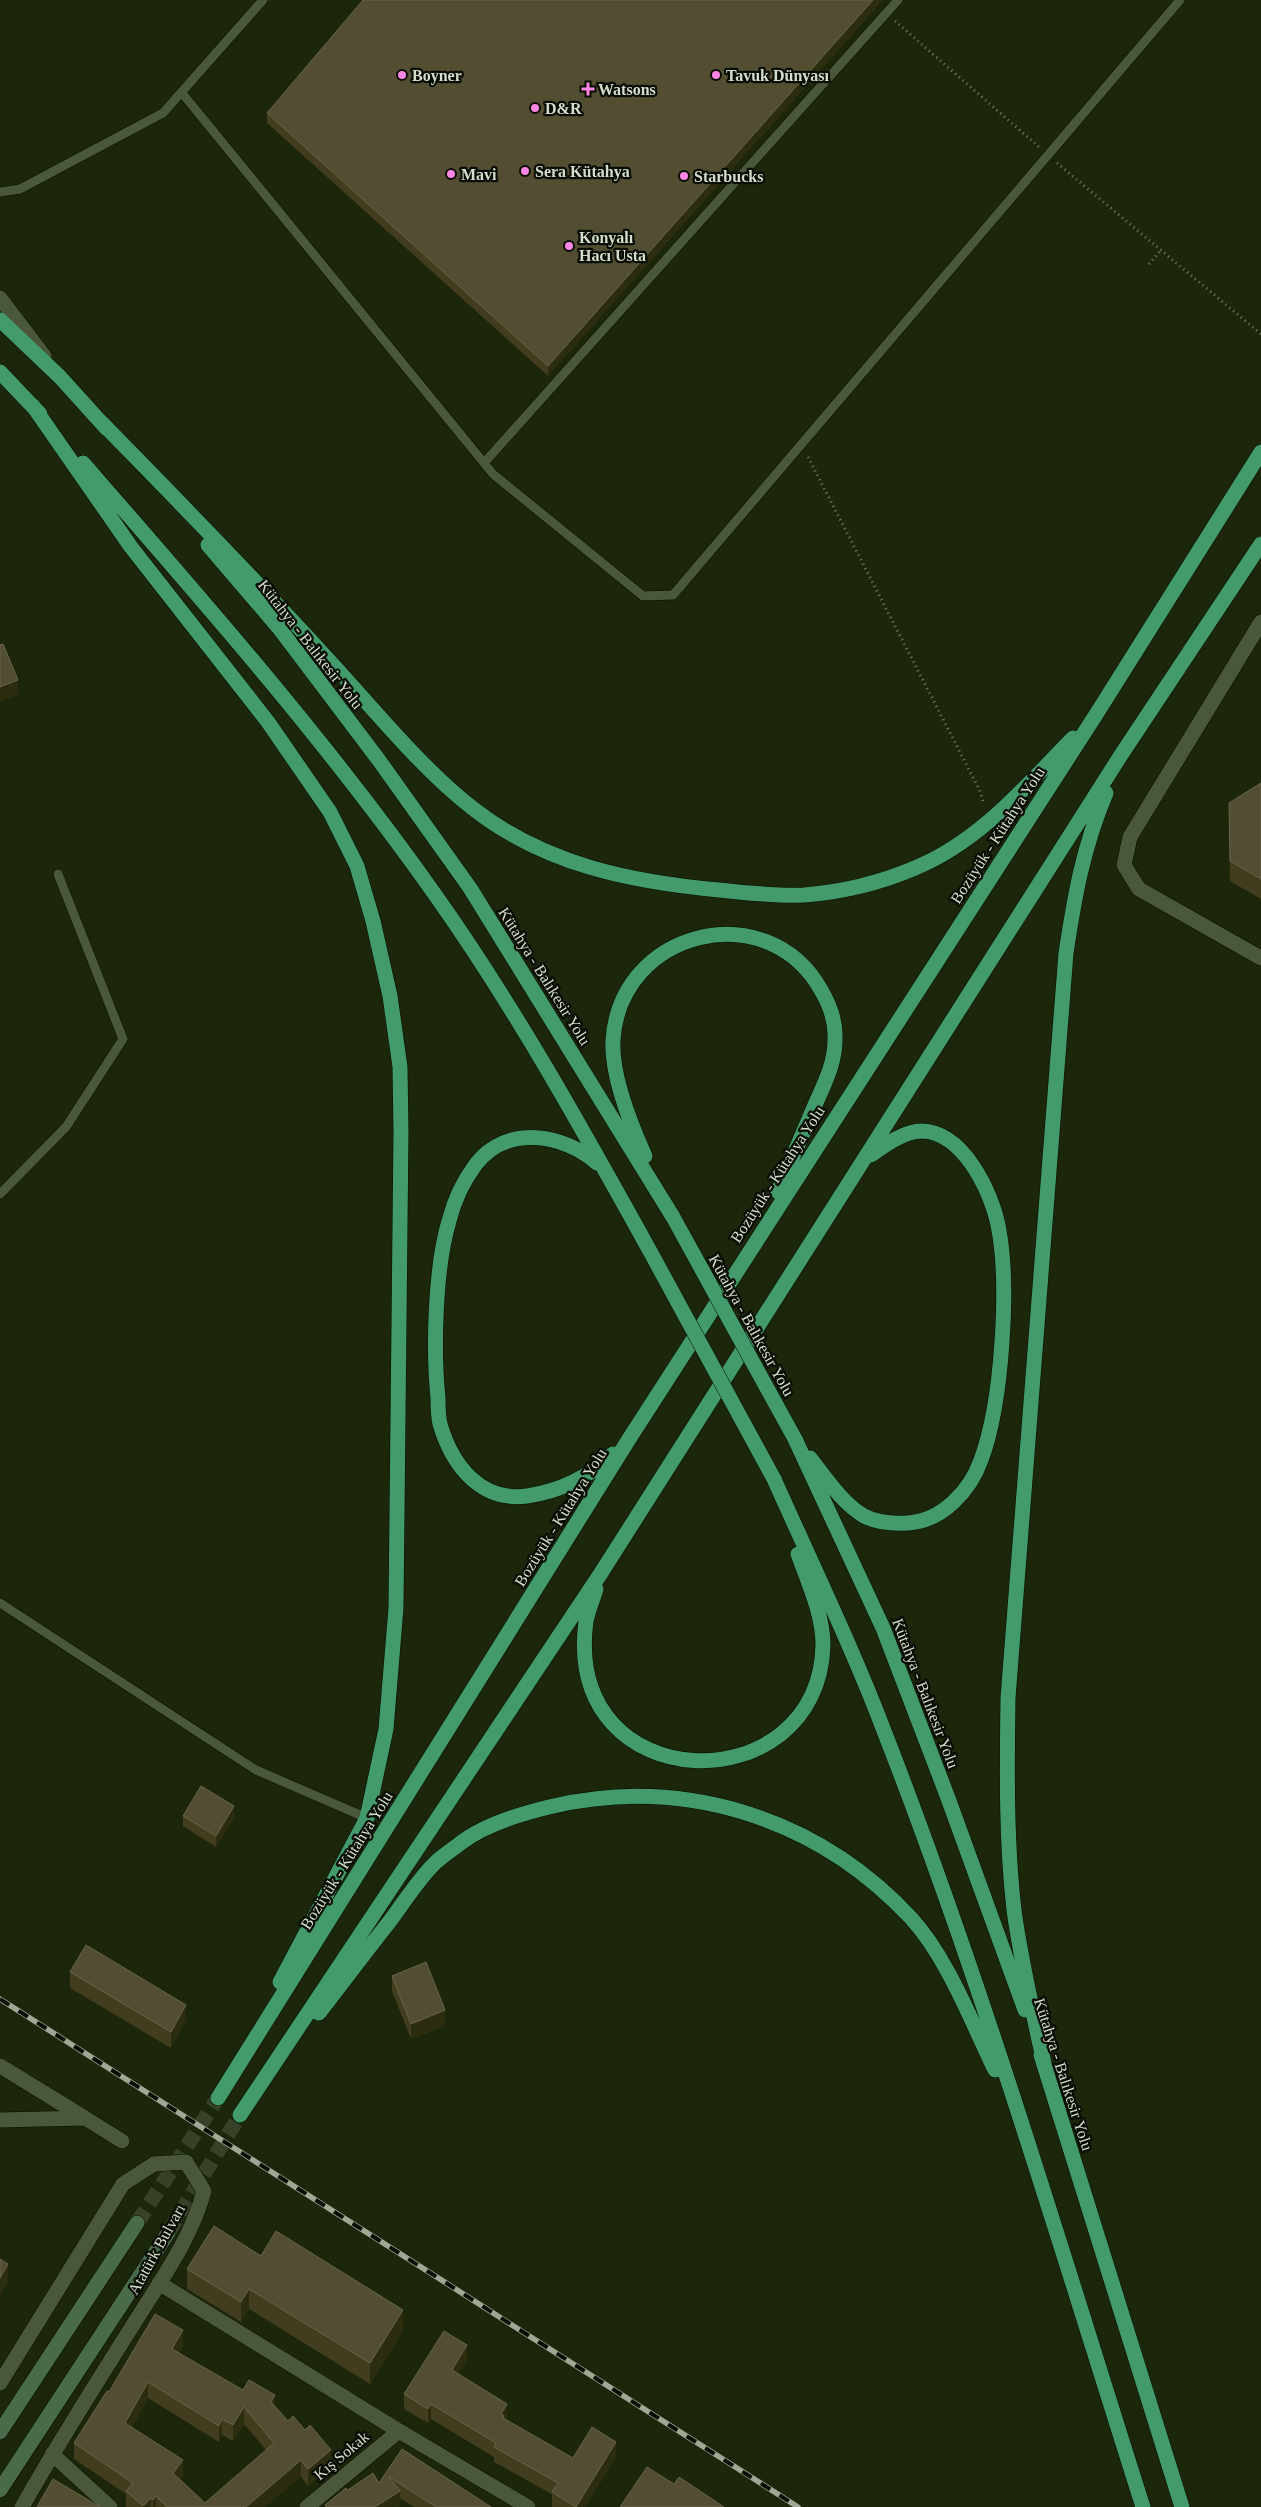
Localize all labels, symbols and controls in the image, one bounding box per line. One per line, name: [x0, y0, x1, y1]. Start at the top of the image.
place label: Boyner: [412, 67, 462, 85]
place label: Tavuk Dünyası: [726, 67, 830, 85]
marker: Boyner: [396, 69, 408, 81]
marker: Tavuk Dünyası: [710, 69, 722, 81]
place label: Watsons: [598, 81, 656, 98]
marker: Watsons: [582, 83, 594, 95]
place label: D&R: [545, 100, 582, 117]
marker: D&R: [529, 102, 541, 114]
place label: Sera Kütahya: [535, 163, 630, 181]
marker: Sera Kütahya: [519, 165, 531, 177]
place label: Mavi: [461, 166, 497, 183]
marker: Mavi: [445, 168, 457, 180]
place label: Starbucks: [694, 168, 763, 185]
marker: Starbucks: [678, 170, 690, 182]
place label: Konyalı Hacı Usta: [579, 229, 646, 264]
marker: Konyalı Hacı Usta: [563, 240, 575, 252]
street label: Kütahya - Balıkesir Yolu: [254, 576, 366, 713]
street label: Bozüyük - Kütahya Yolu: [947, 764, 1049, 907]
street label: Kütahya - Balıkesir Yolu: [494, 904, 594, 1049]
street label: Bozüyük - Kütahya Yolu: [727, 1103, 829, 1246]
street label: Kütahya - Balıkesir Yolu: [705, 1252, 798, 1399]
street label: Bozüyük - Kütahya Yolu: [511, 1445, 611, 1590]
street label: Kütahya - Balıkesir Yolu: [888, 1616, 962, 1771]
street label: Bozüyük - Kütahya Yolu: [297, 1788, 397, 1933]
street label: Kütahya - Balıkesir Yolu: [1030, 1996, 1096, 2153]
street label: Atatürk Bulvarı: [125, 2201, 189, 2297]
street label: Kış Sokak: [310, 2428, 373, 2484]

